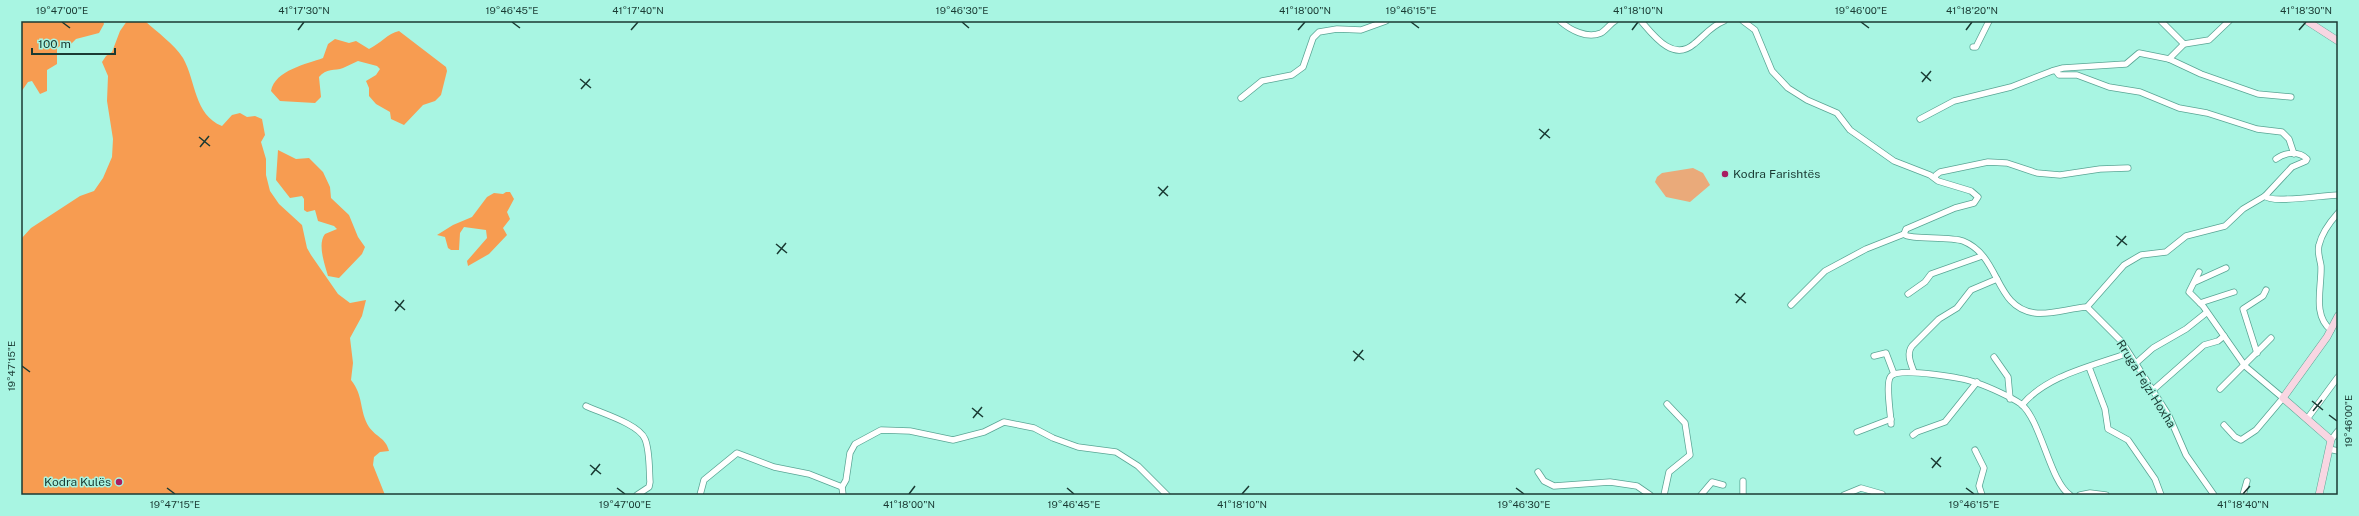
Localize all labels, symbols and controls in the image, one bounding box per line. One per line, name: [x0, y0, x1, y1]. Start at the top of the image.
text: 19°47'00"E: [36, 4, 88, 16]
text: 41°17'30"N: [278, 4, 330, 16]
text: 19°46'45"E: [485, 4, 539, 16]
text: 41°17'40"N: [612, 4, 664, 16]
text: 19°46'30"E: [936, 4, 988, 16]
text: 41°18'00"N: [1279, 4, 1331, 16]
text: 19°46'15"E: [1386, 4, 1436, 16]
text: 41°18'10"N: [1613, 4, 1663, 16]
text: 19°46'00"E: [1835, 4, 1887, 16]
text: 41°18'20"N: [1946, 4, 1998, 16]
text: 41°18'30"N: [2280, 4, 2332, 16]
scale bar: [32, 30, 115, 56]
text: 100 m: [38, 37, 71, 51]
place label: Kodra Farishtës: [1733, 167, 1820, 181]
marker: Kodra Farishtës: [1720, 169, 1730, 179]
street label: Rruga Fejzi Hoxha: [2113, 338, 2179, 430]
text: 19°47'15"E: [5, 341, 17, 391]
text: 19°46'00"E: [2342, 395, 2354, 447]
place label: Kodra Kulës: [44, 475, 111, 489]
marker: Kodra Kulës: [114, 477, 124, 487]
text: 19°47'15"E: [150, 498, 200, 510]
text: 19°47'00"E: [599, 498, 651, 510]
text: 41°18'00"N: [883, 498, 935, 510]
text: 19°46'45"E: [1047, 498, 1101, 510]
text: 41°18'10"N: [1217, 498, 1267, 510]
text: 19°46'30"E: [1498, 498, 1550, 510]
text: 19°46'15"E: [1949, 498, 1999, 510]
text: 41°18'40"N: [2217, 498, 2269, 510]

